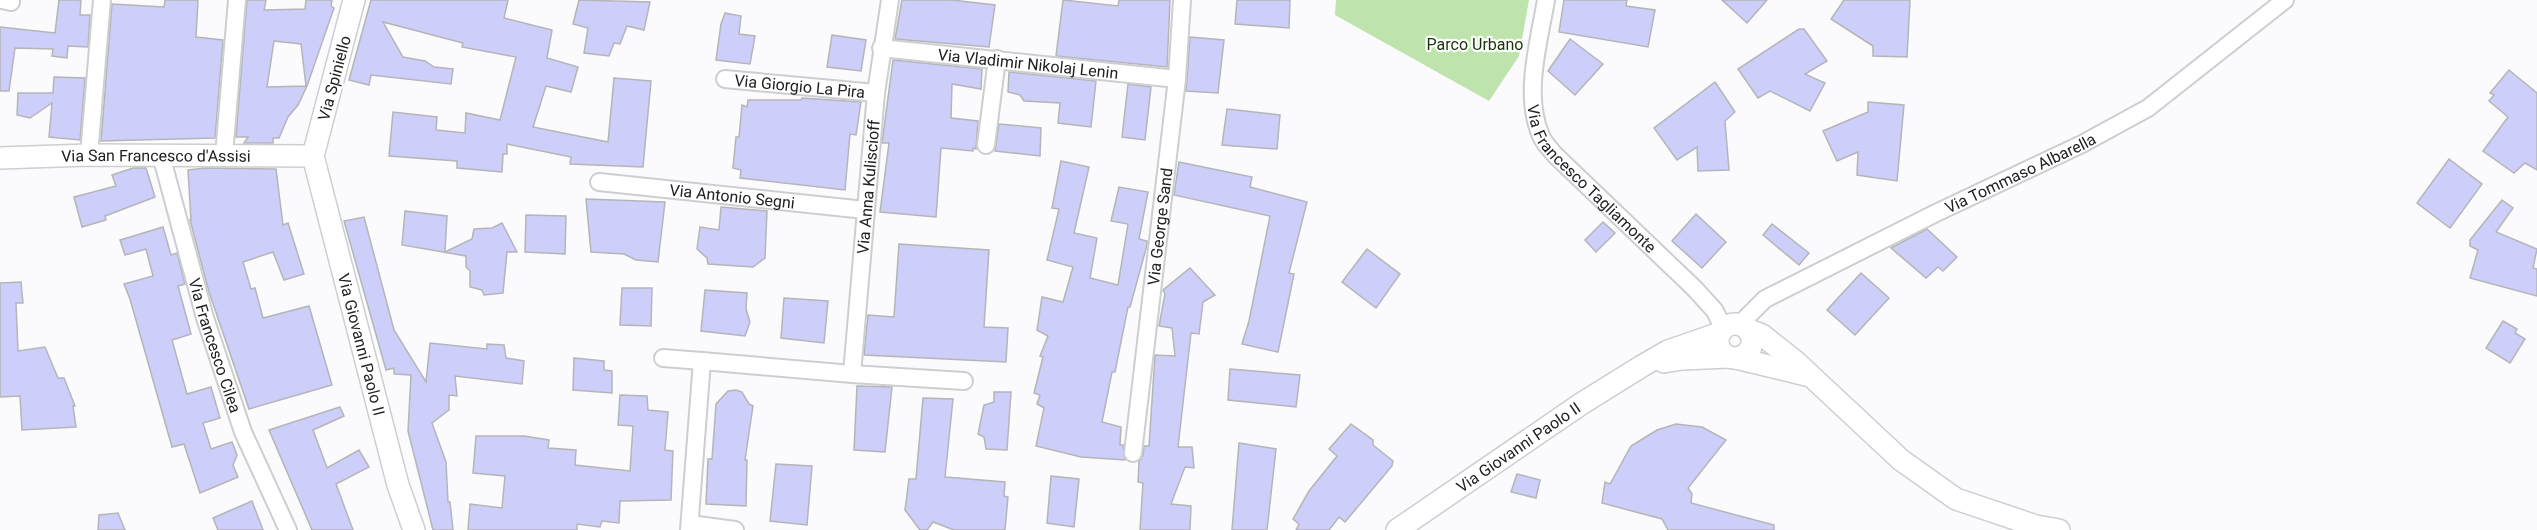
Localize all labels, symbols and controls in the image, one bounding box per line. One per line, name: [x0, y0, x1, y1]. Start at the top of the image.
street label: Via Spiniello: [314, 34, 355, 123]
park label: Parco Urbano: [1427, 35, 1523, 54]
street label: Via Vladimir Nikolaj Lenin: [937, 45, 1119, 83]
street label: Via Giorgio La Pira: [734, 71, 866, 102]
street label: Via Francesco Tagliamonte: [1523, 103, 1660, 257]
street label: Via Anna Kuliscioff: [853, 118, 884, 255]
street label: Via Tommaso Albarella: [1942, 129, 2099, 217]
street label: Via San Francesco d'Assisi: [61, 146, 251, 166]
street label: Via George Sand: [1144, 167, 1176, 286]
street label: Via Antonio Segni: [669, 180, 796, 213]
street label: Via Giovanni Paolo II: [334, 272, 389, 418]
street label: Via Francesco Cilea: [185, 276, 245, 415]
street label: Via Giovanni Paolo II: [1453, 398, 1584, 496]

